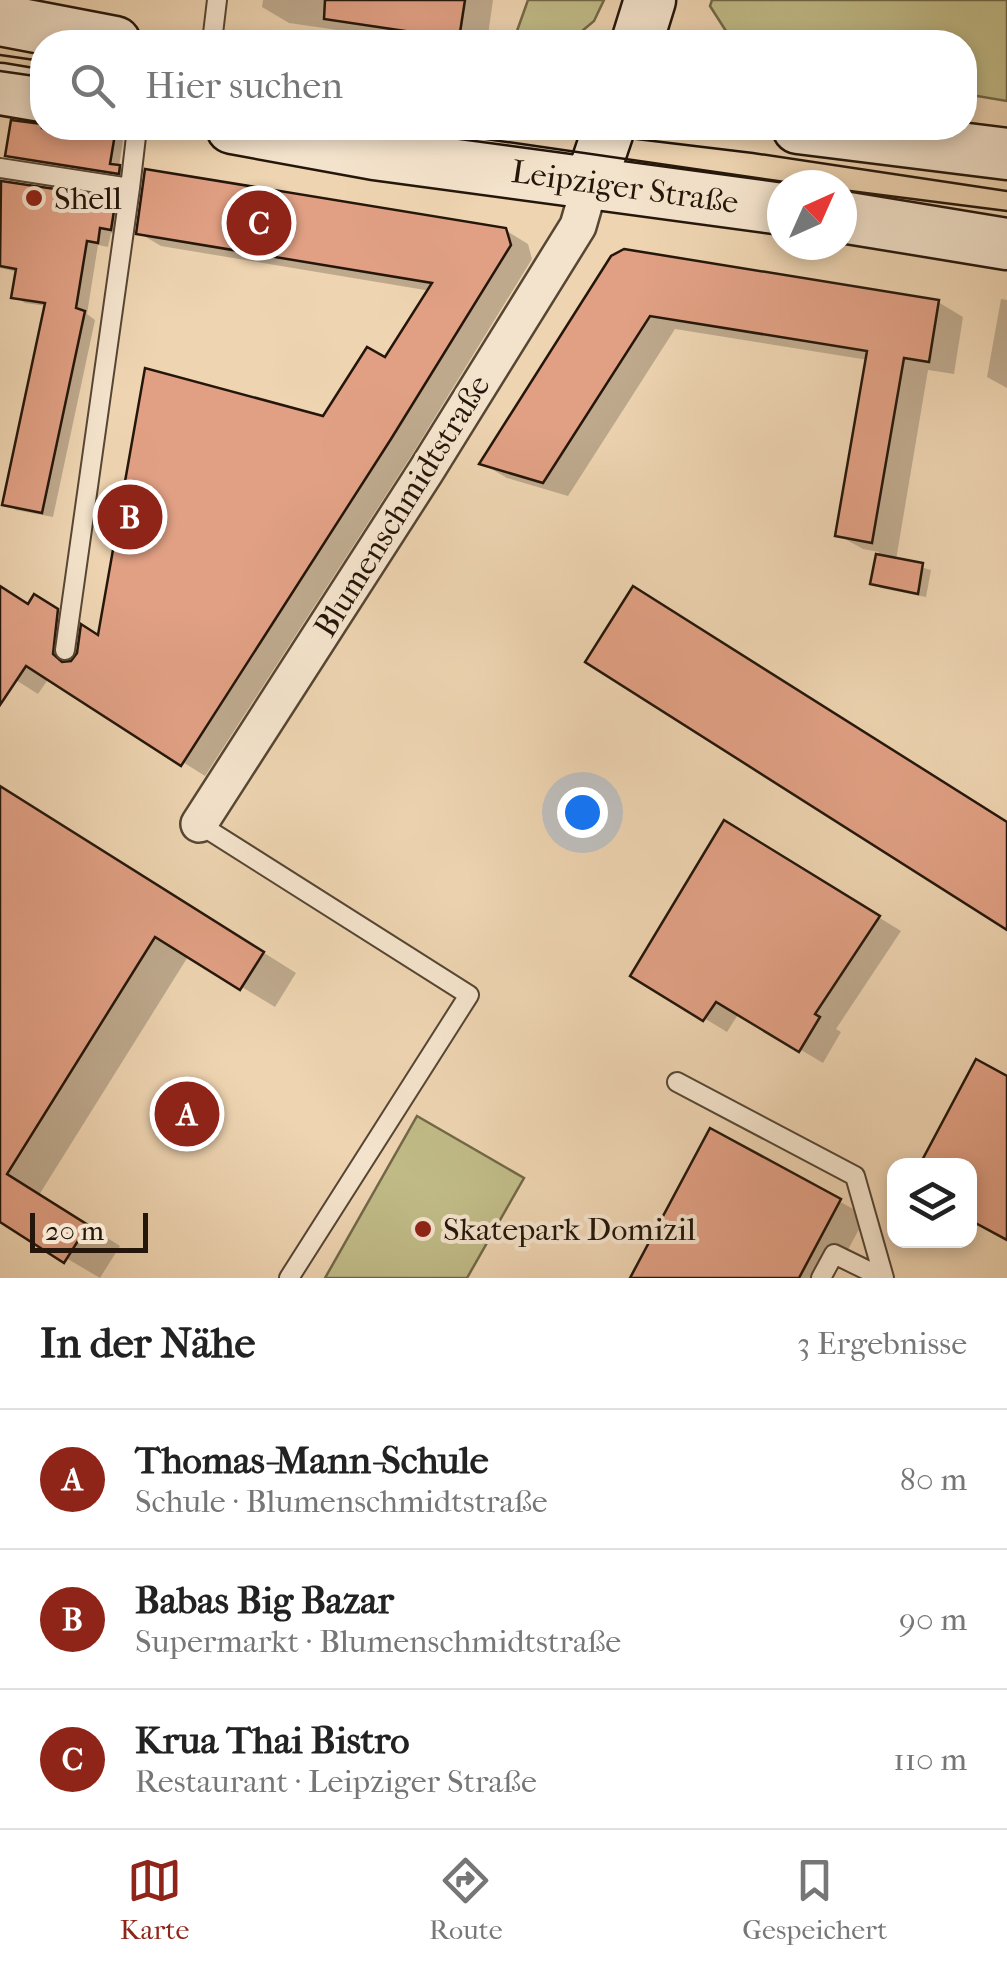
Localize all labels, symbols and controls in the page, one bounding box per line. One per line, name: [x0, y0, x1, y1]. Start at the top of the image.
search box: [30, 30, 977, 140]
icon: search: [65, 58, 120, 113]
text: Hier suchen: [145, 63, 343, 108]
street label: Leipziger Straße: [509, 153, 741, 221]
north arrow: [767, 170, 857, 260]
place label: Shell: [54, 180, 122, 217]
pin: C: [226, 186, 292, 260]
marker: Shell: [23, 187, 45, 209]
street label: Blumenschmidtstraße: [306, 368, 498, 644]
pin: B: [98, 480, 162, 554]
your location: [557, 787, 608, 838]
pin: A: [154, 1076, 220, 1152]
map controls: [887, 1158, 977, 1248]
button: layers: [887, 1158, 977, 1248]
scale bar: [30, 1208, 148, 1252]
place label: Skatepark Domizil: [443, 1211, 696, 1248]
text: 20 m: [45, 1214, 104, 1247]
marker: Skatepark Domizil: [412, 1218, 434, 1240]
text: In der Nähe: [40, 1319, 255, 1368]
text: 3 Ergebnisse: [797, 1325, 967, 1362]
text: Thomas-Mann-Schule: [135, 1438, 489, 1483]
text: A: [62, 1461, 83, 1498]
text: 80 m: [900, 1461, 967, 1498]
text: Schule · Blumenschmidtstraße: [135, 1483, 548, 1520]
text: Babas Big Bazar: [135, 1578, 394, 1623]
text: B: [62, 1601, 83, 1638]
text: 90 m: [899, 1601, 967, 1638]
text: Supermarkt · Blumenschmidtstraße: [135, 1623, 621, 1660]
text: Krua Thai Bistro: [135, 1718, 410, 1763]
text: C: [62, 1741, 83, 1778]
text: 110 m: [893, 1741, 967, 1778]
text: Restaurant · Leipziger Straße: [135, 1763, 537, 1800]
tab: Karte: [120, 1853, 189, 1946]
tab: Route: [429, 1853, 503, 1946]
tab: Gespeichert: [742, 1853, 887, 1946]

